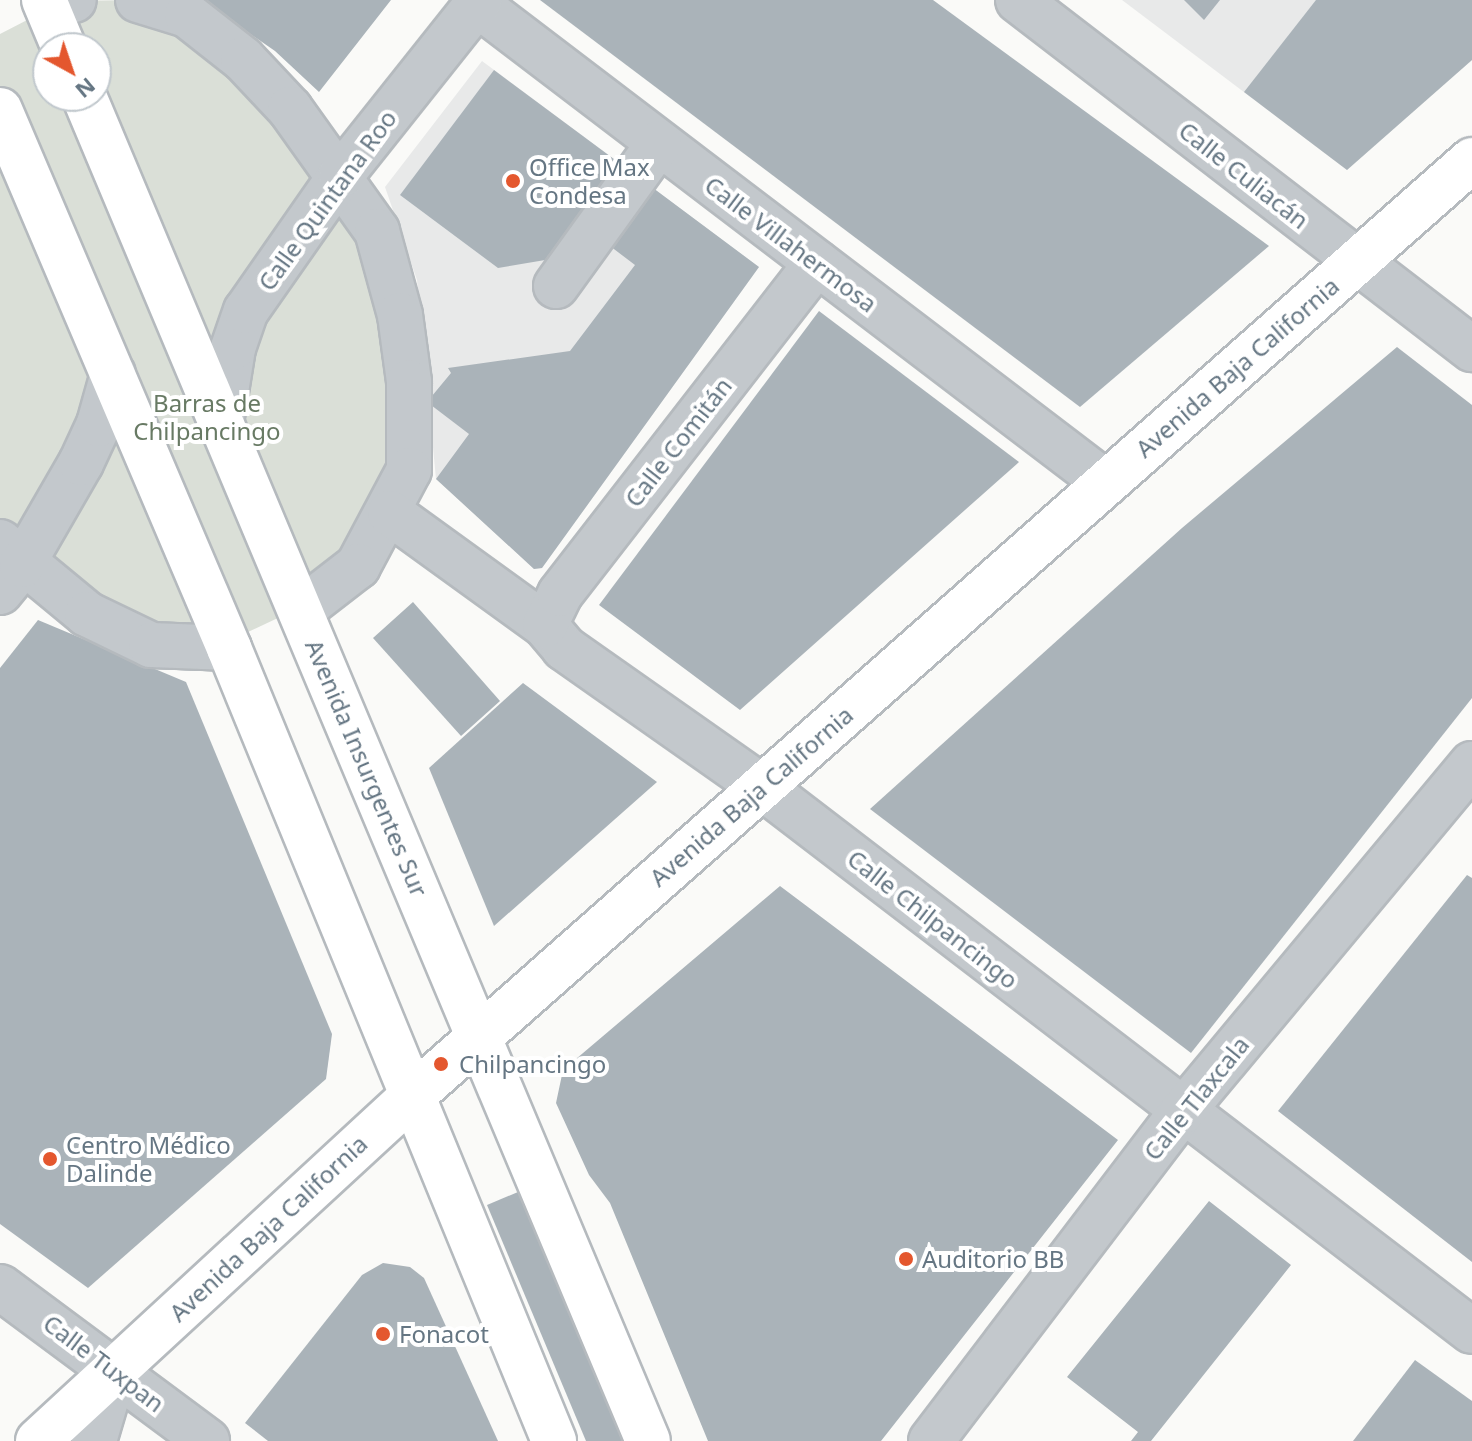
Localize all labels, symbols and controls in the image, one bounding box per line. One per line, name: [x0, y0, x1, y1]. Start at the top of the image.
north arrow: [32, 32, 112, 112]
text: N: [70, 72, 103, 106]
street label: Calle Quintana Roo: [252, 104, 402, 296]
street label: Calle Culiacán: [1173, 115, 1315, 235]
place label: Office Max Condesa: [529, 153, 650, 209]
street label: Calle Villahermosa: [700, 170, 882, 318]
marker: Office Max Condesa: [504, 172, 522, 190]
street label: Avenida Baja California: [1130, 271, 1344, 463]
street label: Calle Comitán: [619, 372, 737, 512]
park label: Barras de Chilpancingo: [133, 389, 281, 445]
street label: Avenida Insurgentes Sur: [300, 635, 434, 901]
street label: Avenida Baja California: [644, 700, 858, 892]
street label: Calle Chilpancingo: [842, 844, 1024, 994]
street label: Calle Tlaxcala: [1137, 1030, 1255, 1166]
place label: Chilpancingo: [459, 1050, 606, 1078]
marker: Chilpancingo: [430, 1053, 452, 1075]
street label: Avenida Baja California: [163, 1129, 373, 1327]
place label: Centro Médico Dalinde: [66, 1131, 231, 1187]
marker: Centro Médico Dalinde: [41, 1150, 59, 1168]
place label: Auditorio BB: [922, 1245, 1064, 1273]
marker: Auditorio BB: [897, 1250, 915, 1268]
street label: Calle Tuxpan: [38, 1308, 170, 1418]
place label: Fonacot: [399, 1320, 489, 1348]
marker: Fonacot: [374, 1325, 392, 1343]

